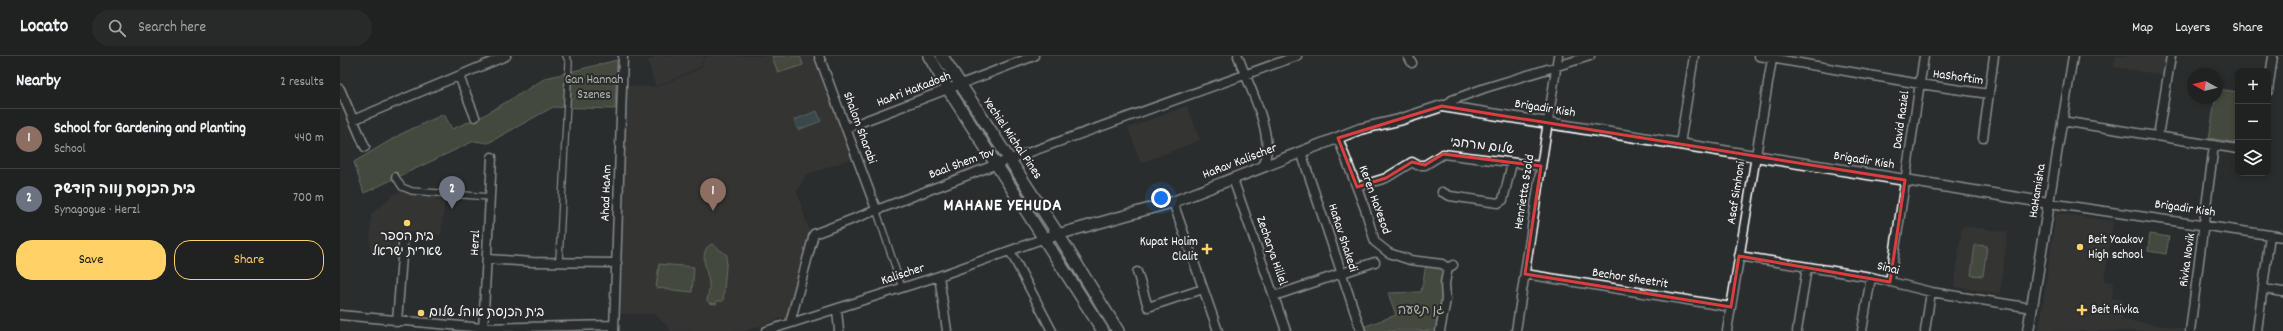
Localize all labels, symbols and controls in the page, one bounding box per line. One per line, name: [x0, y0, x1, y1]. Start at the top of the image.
search box: [92, 10, 372, 46]
text: Locato: [20, 14, 68, 41]
icon: search: [106, 17, 128, 39]
text: Search here: [138, 17, 206, 39]
text: Map: [2132, 18, 2153, 38]
text: Layers: [2175, 18, 2210, 38]
text: Share: [2232, 18, 2263, 38]
street label: HaShoftim: [1931, 65, 1985, 91]
street label: HaAri HaKadosh: [874, 67, 954, 113]
north arrow: [2187, 68, 2223, 104]
map controls: [2235, 68, 2271, 176]
button: +: [2235, 68, 2271, 104]
text: Nearby: [16, 70, 60, 94]
park label: Gan Hannah Szenes: [565, 71, 623, 105]
text: 2 results: [280, 73, 324, 92]
street label: Shalom Sharabi: [837, 89, 881, 167]
street label: David Raziel: [1889, 90, 1915, 150]
street label: Yechiel Michal Pines: [978, 94, 1046, 184]
street label: Brigadir Kish: [1513, 95, 1577, 123]
button: −: [2235, 104, 2271, 140]
text: School for Gardening and Planting: [54, 118, 246, 140]
text: 1: [28, 129, 30, 148]
text: 440 m: [294, 129, 324, 148]
street label: שלום מרחבי: [1449, 134, 1515, 160]
street label: HaRav Kalischer: [1200, 139, 1280, 185]
text: School: [54, 140, 86, 159]
button: layers: [2235, 140, 2271, 176]
street label: Baal Shem Tov: [926, 143, 998, 185]
street label: Brigadir Kish: [1832, 147, 1896, 175]
street label: Henrietta Szold: [1510, 153, 1540, 231]
street label: Asaf Simhoni: [1723, 160, 1751, 226]
street label: HaHamisha: [2024, 162, 2052, 219]
street label: Keren HaYesod: [1353, 163, 1395, 237]
street label: Ahad HaAm: [597, 164, 617, 222]
pin: 2: [439, 176, 465, 209]
pin: 1: [700, 178, 726, 211]
text: בית הכנסת נווה קודשך: [54, 179, 195, 201]
your location: [1151, 188, 1171, 208]
text: 2: [26, 189, 32, 208]
text: 700 m: [293, 189, 324, 208]
district label: MAHANE YEHUDA: [943, 195, 1063, 219]
street label: Brigadir Kish: [2153, 195, 2217, 223]
text: Synagogue · Herzl: [54, 201, 140, 220]
street label: HaRav Shakedi: [1322, 201, 1362, 275]
street label: Zecharya Hillel: [1250, 214, 1292, 288]
marker: בית הספר שארית ישראל: [402, 218, 412, 228]
place label: בית הספר שארית ישראל: [372, 228, 442, 262]
street label: Herzl: [466, 230, 486, 256]
place label: Beit Yaakov High school: [2088, 231, 2144, 265]
street label: Rivka Novik: [2175, 232, 2201, 288]
place label: Kupat Holim Clalit: [1140, 233, 1198, 267]
button: Save: [16, 240, 166, 280]
button: Share: [174, 240, 324, 280]
marker: Beit Yaakov High school: [2075, 242, 2085, 252]
marker: Kupat Holim Clalit: [1201, 243, 1213, 255]
street label: Sinai: [1875, 257, 1902, 281]
street label: Kalischer: [879, 259, 927, 291]
street label: Bechor Sheetrit: [1591, 264, 1669, 294]
place label: Beit Rivka: [2091, 301, 2139, 320]
park label: גן תשעה: [1398, 302, 1444, 321]
place label: בית הכנסת אוהל שלום: [429, 304, 544, 323]
marker: Beit Rivka: [2076, 304, 2088, 316]
marker: בית הכנסת אוהל שלום: [416, 308, 426, 318]

